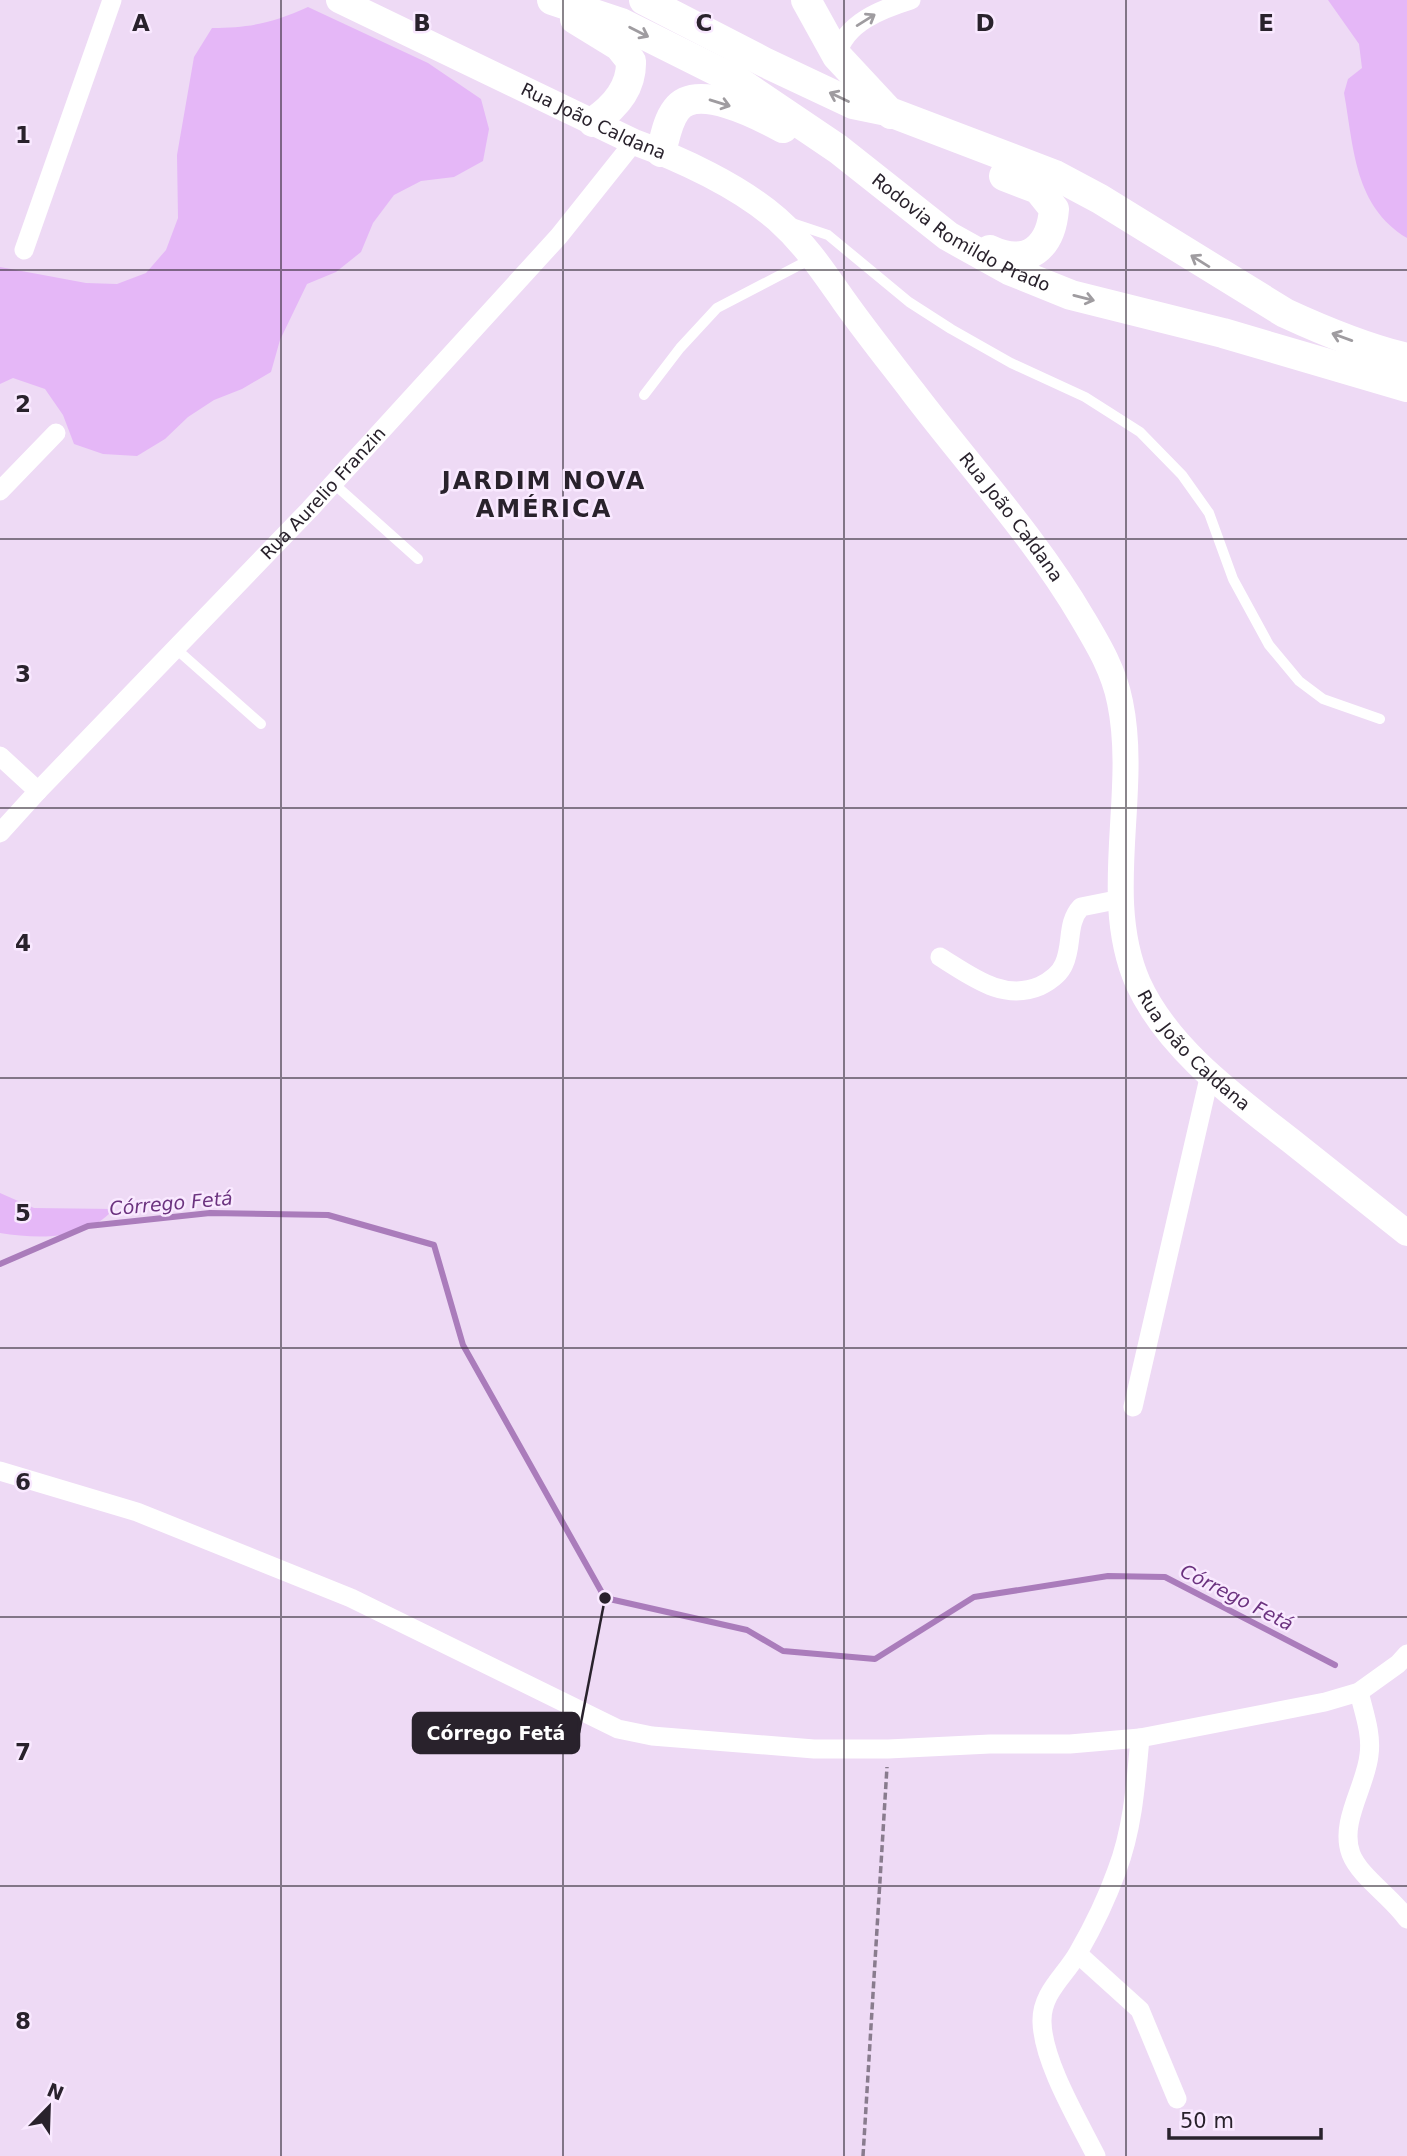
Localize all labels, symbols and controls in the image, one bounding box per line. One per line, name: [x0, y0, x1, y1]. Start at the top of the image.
text: A: [132, 10, 150, 36]
text: B: [413, 10, 431, 36]
text: C: [696, 10, 712, 36]
text: D: [975, 10, 995, 36]
text: E: [1258, 10, 1274, 36]
one-way arrow: [856, 12, 876, 26]
one-way arrow: [628, 26, 649, 40]
street label: Rua João Caldana: [518, 78, 669, 163]
one-way arrow: [829, 90, 850, 104]
one-way arrow: [708, 97, 730, 110]
text: 1: [15, 122, 31, 148]
street label: Rodovia Romildo Prado: [868, 169, 1053, 296]
one-way arrow: [1191, 254, 1211, 268]
one-way arrow: [1072, 292, 1095, 305]
one-way arrow: [1332, 330, 1354, 342]
text: 2: [15, 391, 31, 417]
street label: Rua Aurelio Franzin: [256, 422, 390, 564]
street label: Rua João Caldana: [955, 448, 1068, 586]
district label: JARDIM NOVA AMÉRICA: [440, 467, 646, 523]
text: 3: [15, 661, 31, 687]
text: 4: [15, 930, 31, 956]
street label: Rua João Caldana: [1133, 986, 1254, 1115]
water label: Córrego Fetá: [108, 1187, 234, 1219]
text: 5: [15, 1200, 31, 1226]
text: 6: [15, 1469, 31, 1495]
water label: Córrego Fetá: [1177, 1559, 1297, 1635]
callout: Córrego Fetá: [413, 1713, 579, 1753]
text: Córrego Fetá: [427, 1722, 565, 1744]
text: 7: [15, 1739, 31, 1765]
text: 8: [15, 2008, 31, 2034]
north arrow: [14, 2072, 84, 2142]
text: N: [44, 2078, 67, 2105]
scale bar: [1169, 2096, 1321, 2140]
text: 50 m: [1180, 2109, 1234, 2133]

